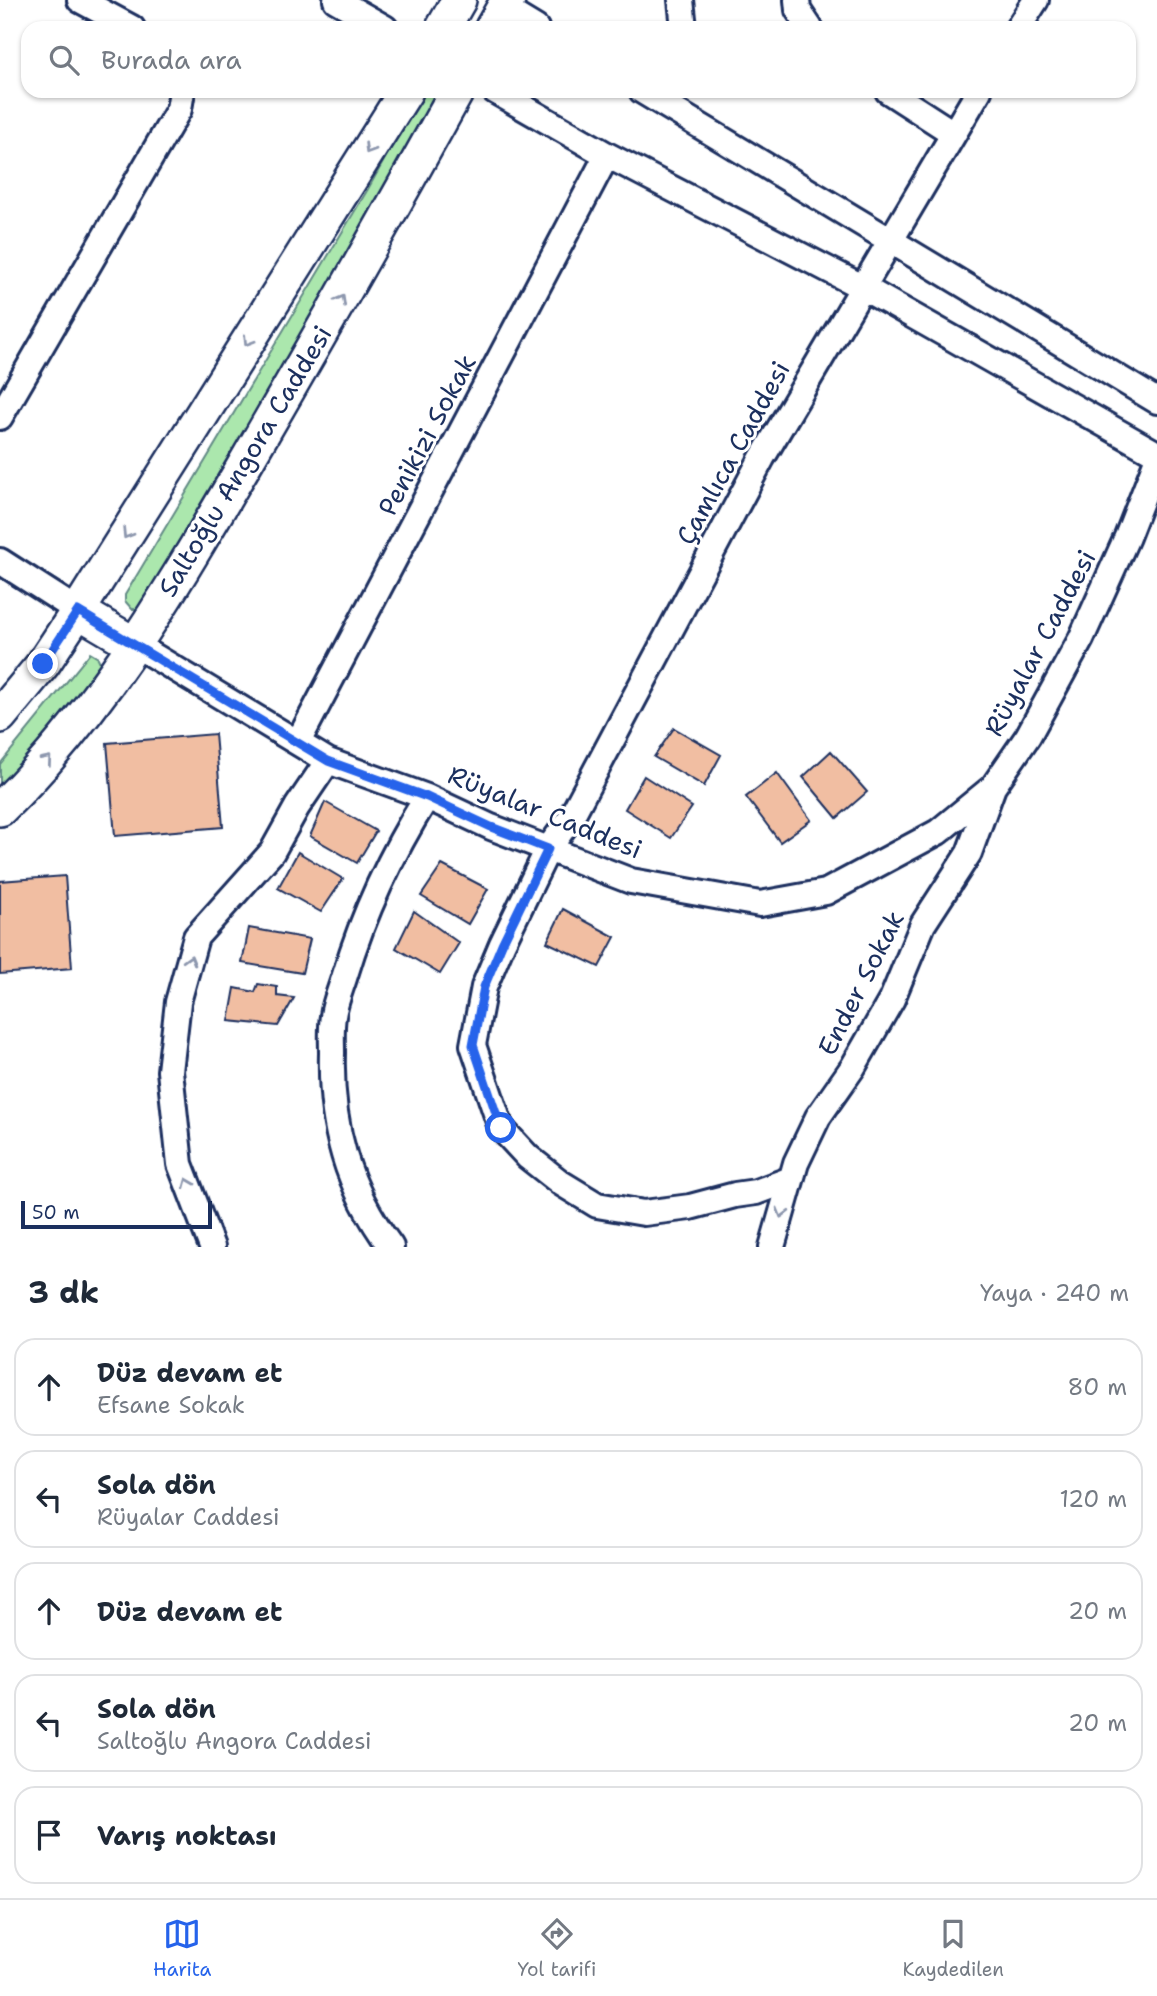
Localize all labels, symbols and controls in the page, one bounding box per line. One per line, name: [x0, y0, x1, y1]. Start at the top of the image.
search box: [21, 21, 1136, 98]
icon: search: [45, 41, 83, 79]
text: Burada ara: [101, 42, 242, 77]
one-way arrow: [365, 141, 378, 154]
one-way arrow: [333, 295, 346, 307]
street label: Saltoğlu Angora Caddesi: [150, 319, 340, 603]
one-way arrow: [243, 334, 256, 347]
street label: Penikizi Sokak: [369, 348, 484, 522]
street label: Çamlıca Caddesi: [668, 355, 797, 551]
one-way arrow: [122, 526, 135, 539]
street label: Rüyalar Caddesi: [976, 543, 1103, 742]
route end: [27, 648, 58, 679]
one-way arrow: [39, 755, 51, 768]
street label: Rüyalar Caddesi: [443, 757, 647, 866]
street label: Ender Sokak: [809, 904, 912, 1061]
one-way arrow: [181, 954, 196, 966]
route start: [485, 1112, 516, 1143]
one-way arrow: [182, 1178, 196, 1190]
scale bar: [21, 1198, 212, 1230]
text: 50 m: [32, 1200, 80, 1225]
one-way arrow: [775, 1207, 790, 1219]
text: 3 dk: [28, 1272, 99, 1313]
text: Yaya · 240 m: [980, 1278, 1129, 1308]
text: Düz devam et: [97, 1355, 282, 1390]
icon: ahead: [30, 1368, 68, 1406]
text: 80 m: [1068, 1372, 1127, 1402]
text: Efsane Sokak: [97, 1390, 245, 1420]
text: Sola dön: [97, 1467, 216, 1502]
icon: left: [30, 1480, 68, 1518]
text: 120 m: [1059, 1484, 1127, 1514]
text: Rüyalar Caddesi: [97, 1502, 280, 1532]
icon: ahead: [30, 1592, 68, 1630]
text: Düz devam et: [97, 1594, 282, 1629]
text: 20 m: [1068, 1596, 1127, 1626]
text: Sola dön: [97, 1691, 216, 1726]
icon: left: [30, 1704, 68, 1742]
text: 20 m: [1068, 1708, 1127, 1738]
text: Saltoğlu Angora Caddesi: [97, 1726, 372, 1756]
icon: arrive: [30, 1816, 68, 1854]
text: Varış noktası: [97, 1818, 277, 1853]
tab: Harita: [153, 1915, 211, 1982]
tab: Yol tarifi: [517, 1915, 596, 1982]
tab: Kaydedilen: [902, 1915, 1004, 1982]

